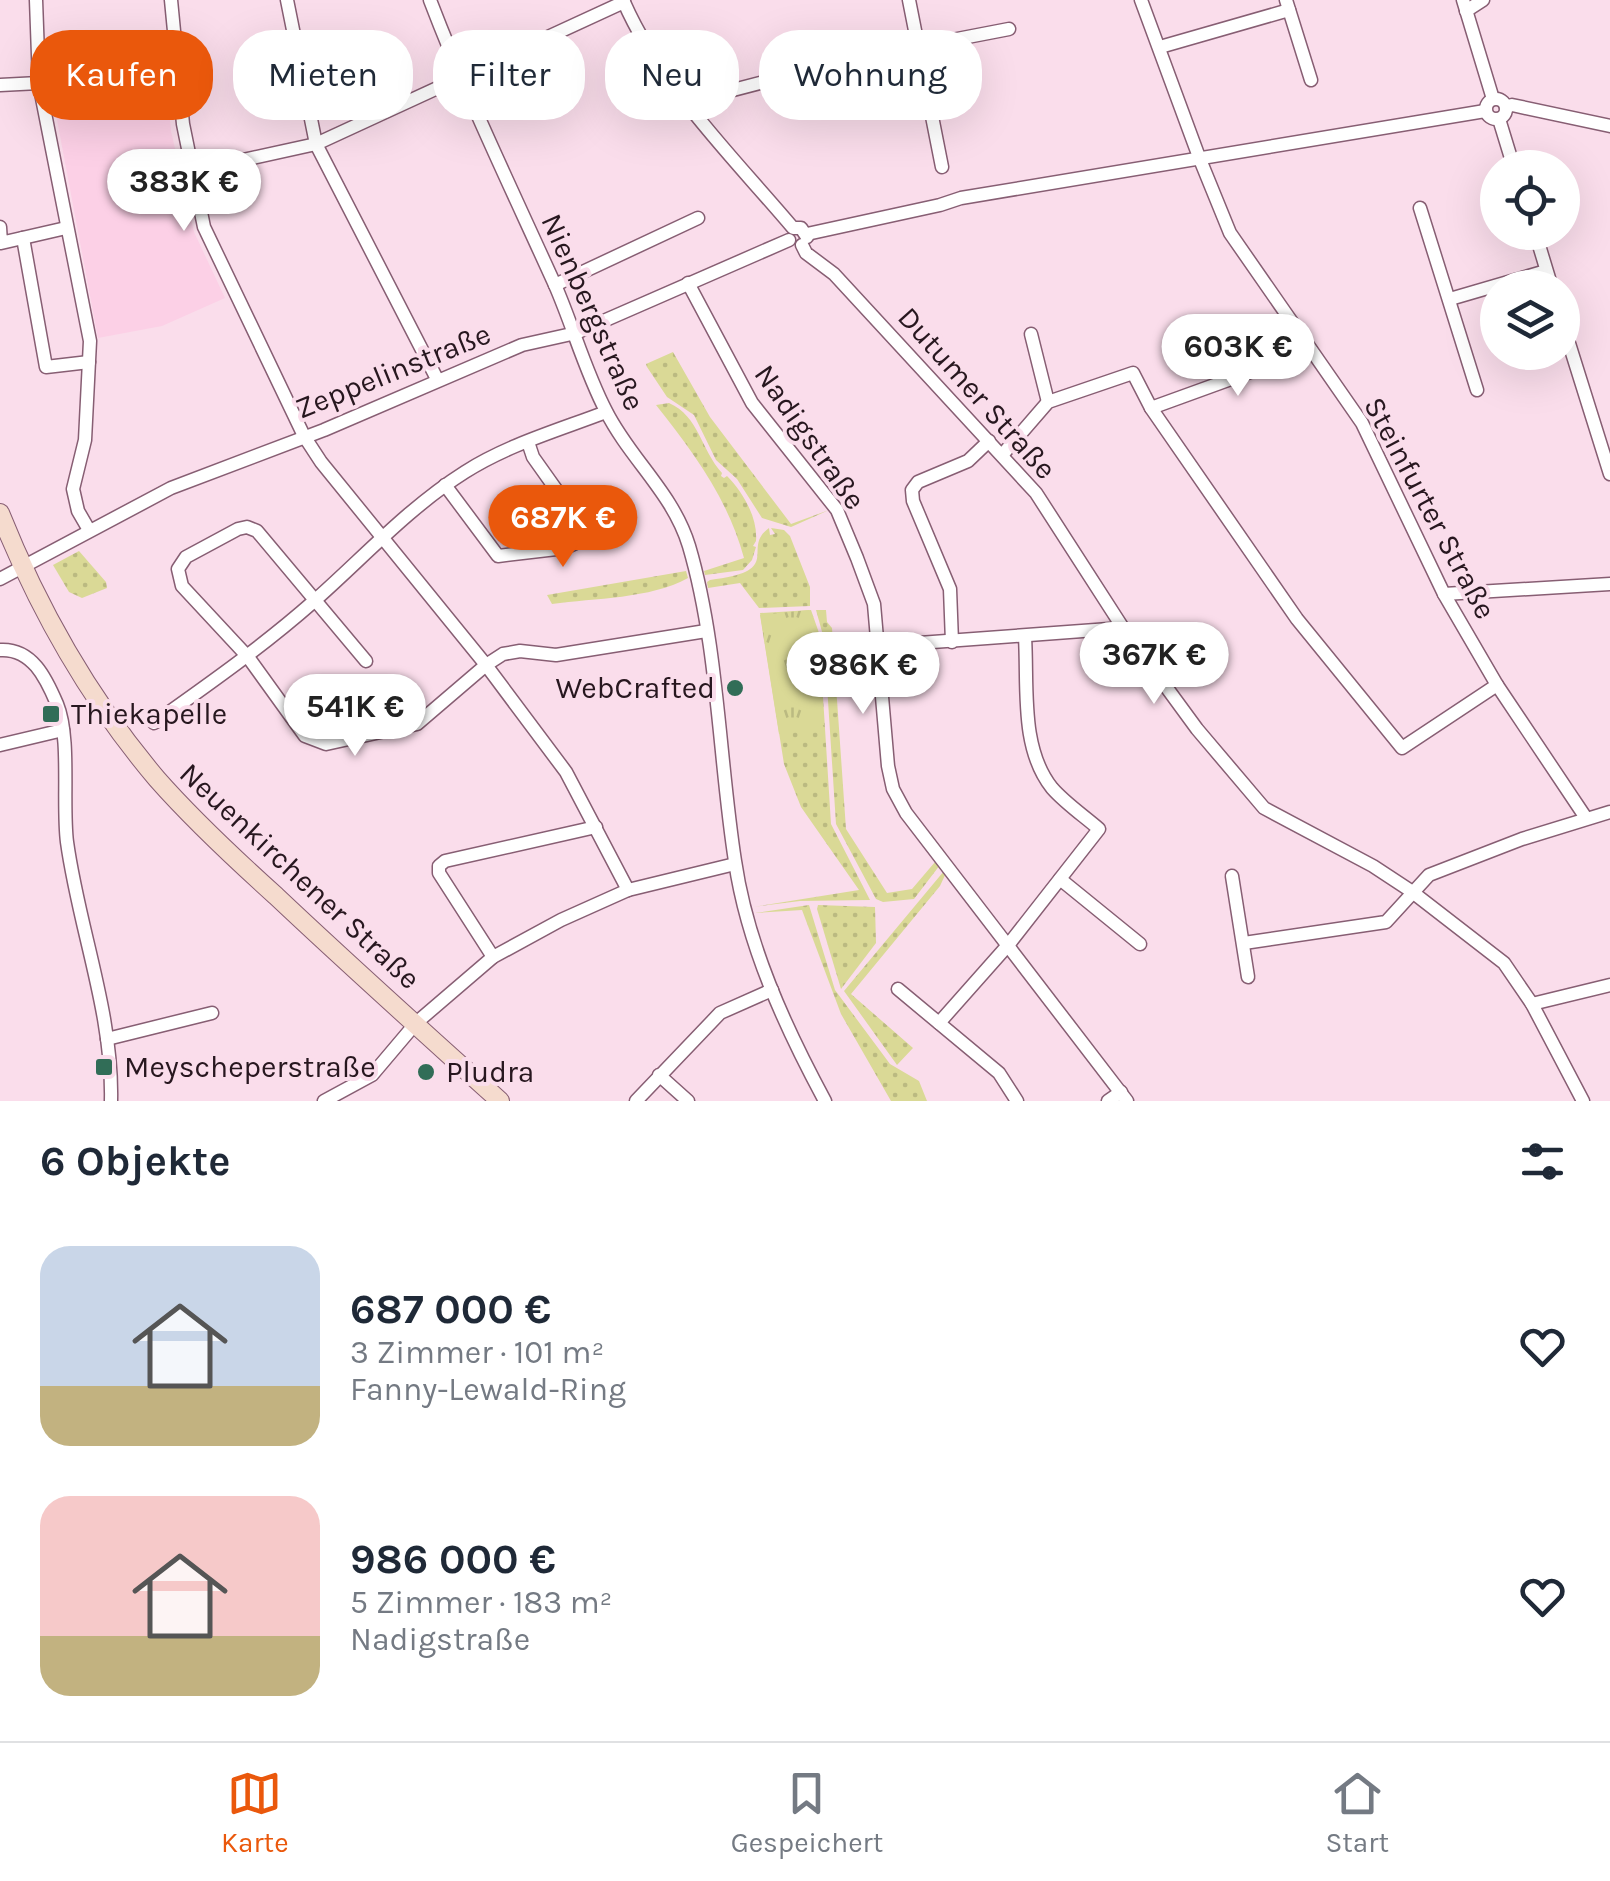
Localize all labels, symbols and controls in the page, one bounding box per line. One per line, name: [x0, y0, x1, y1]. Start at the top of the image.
chip: Kaufen: [30, 30, 213, 120]
chip: Mieten: [233, 30, 413, 120]
chip: Filter: [433, 30, 585, 120]
chip: Neu: [605, 30, 739, 120]
chip: Wohnung: [759, 30, 982, 120]
pin: 383K €: [103, 149, 265, 234]
map controls: [1480, 150, 1580, 370]
button: locate: [1480, 150, 1580, 250]
text: 383K €: [129, 163, 239, 200]
street label: Nienbergstraße: [534, 208, 652, 416]
button: layers: [1480, 270, 1580, 370]
street label: Dutumer Straße: [890, 299, 1064, 487]
pin: 603K €: [1157, 314, 1319, 399]
street label: Zeppelinstraße: [290, 315, 496, 427]
text: 603K €: [1184, 328, 1292, 365]
street label: Nadigstraße: [747, 357, 873, 517]
street label: Steinfurter Straße: [1356, 391, 1504, 625]
pin: 687K €: [482, 485, 644, 570]
text: 687K €: [510, 499, 616, 536]
pin: 367K €: [1073, 622, 1235, 707]
pin: 986K €: [782, 632, 944, 717]
text: 367K €: [1102, 636, 1206, 673]
text: 986K €: [809, 646, 917, 683]
place label: WebCrafted: [555, 670, 715, 706]
pin: 541K €: [274, 674, 436, 759]
marker: WebCrafted: [724, 677, 746, 699]
text: 541K €: [306, 688, 404, 725]
place label: Thiekapelle: [71, 696, 227, 732]
marker: Thiekapelle: [40, 703, 62, 725]
street label: Neuenkirchener Straße: [172, 755, 428, 997]
place label: Meyscheperstraße: [124, 1049, 376, 1085]
place label: Pludra: [446, 1054, 534, 1090]
marker: Meyscheperstraße: [93, 1056, 115, 1078]
marker: Pludra: [415, 1061, 437, 1083]
icon: filters: [1515, 1134, 1570, 1189]
text: 6 Objekte: [40, 1136, 231, 1186]
text: 687 000 €: [350, 1284, 551, 1334]
icon: home: [120, 1286, 240, 1406]
icon: heart: [1515, 1319, 1570, 1374]
text: 3 Zimmer · 101 m²: [350, 1334, 604, 1371]
text: Fanny-Lewald-Ring: [350, 1371, 626, 1408]
text: 986 000 €: [350, 1534, 556, 1584]
icon: home: [120, 1536, 240, 1656]
icon: heart: [1515, 1569, 1570, 1624]
text: 5 Zimmer · 183 m²: [350, 1584, 612, 1621]
text: Nadigstraße: [350, 1621, 530, 1658]
tab: Karte: [221, 1766, 289, 1859]
tab: Gespeichert: [731, 1766, 883, 1859]
tab: Start: [1325, 1766, 1389, 1859]

